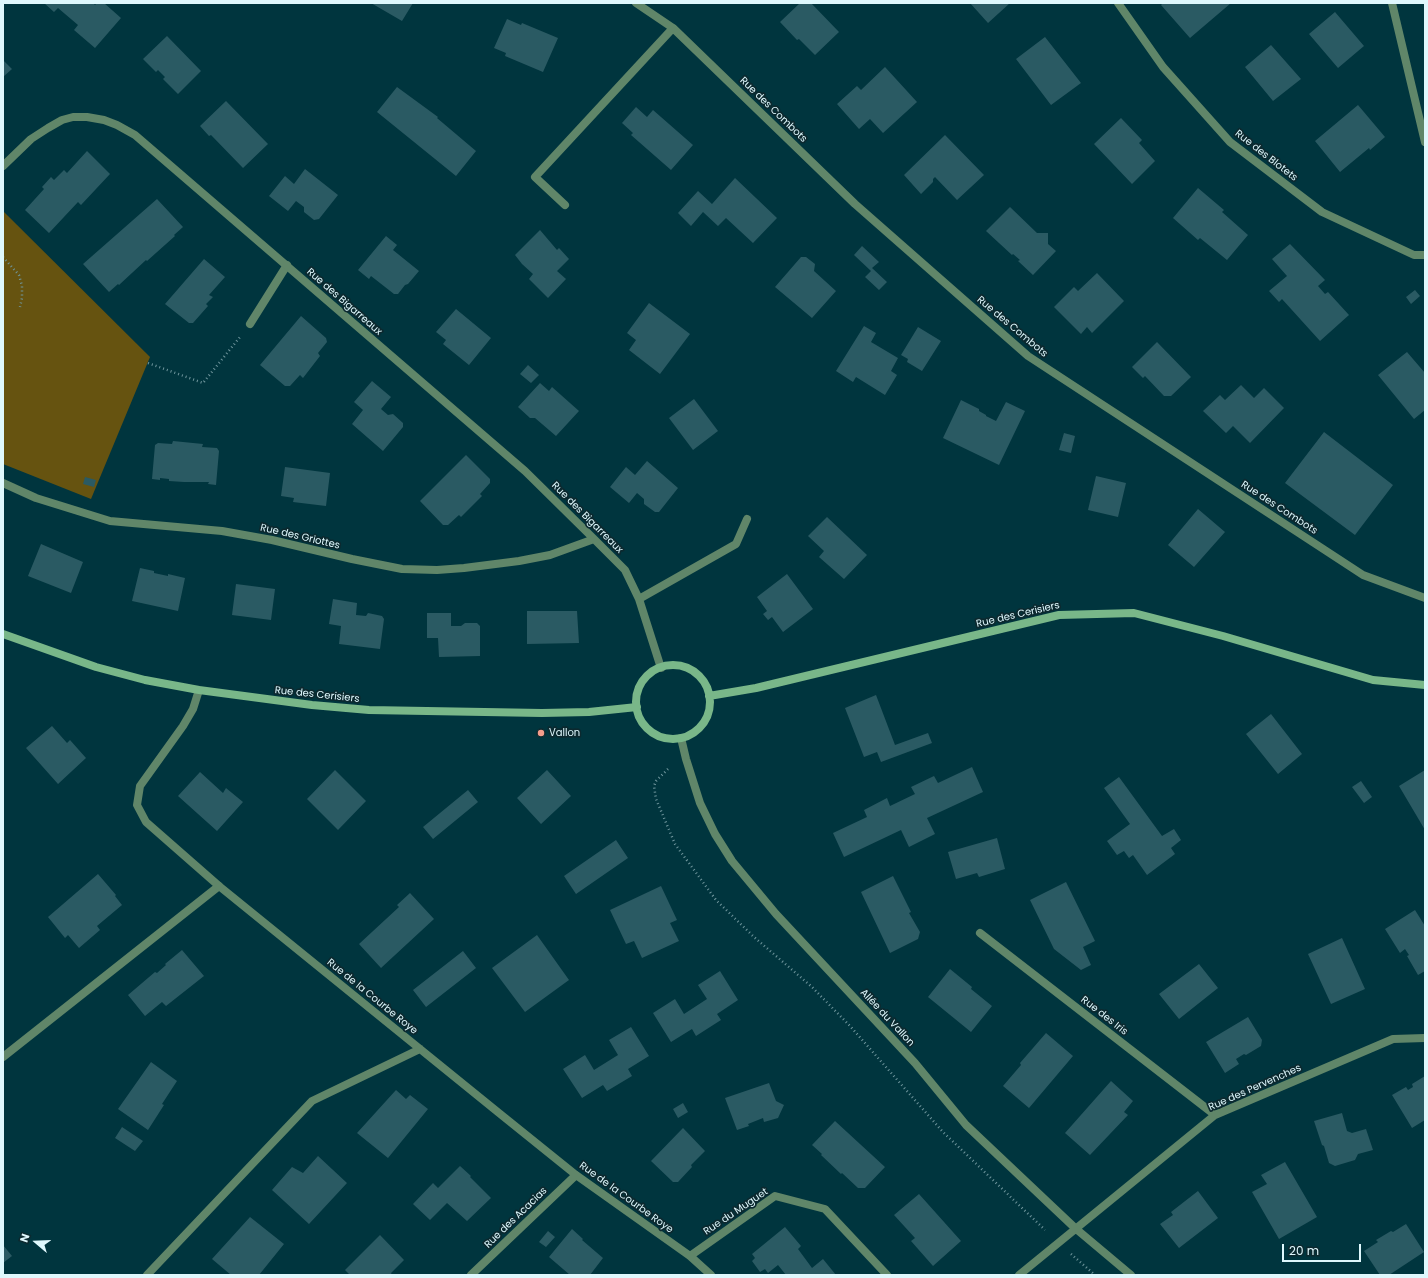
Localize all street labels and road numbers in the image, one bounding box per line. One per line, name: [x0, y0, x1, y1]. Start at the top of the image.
street label: Rue des Combots: [737, 75, 809, 145]
street label: Rue des Blotets: [1232, 128, 1300, 184]
street label: Rue des Bigarreaux: [304, 266, 384, 338]
street label: Rue des Combots: [974, 294, 1050, 360]
street label: Rue des Combots: [1239, 479, 1319, 537]
street label: Rue des Bigarreaux: [549, 480, 625, 556]
street label: Rue des Griottes: [259, 522, 341, 552]
street label: Rue des Cerisiers: [975, 600, 1061, 630]
street label: Rue des Cerisiers: [274, 685, 360, 705]
street label: Rue de la Courbe Roye: [324, 957, 420, 1037]
street label: Allée du Vallon: [857, 987, 917, 1049]
street label: Rue des Iris: [1078, 994, 1130, 1038]
street label: Rue des Pervenches: [1207, 1062, 1303, 1114]
street label: Rue de la Courbe Roye: [577, 1160, 675, 1236]
street label: Rue des Acacias: [482, 1185, 550, 1251]
street label: Rue du Muguet: [701, 1186, 771, 1238]

